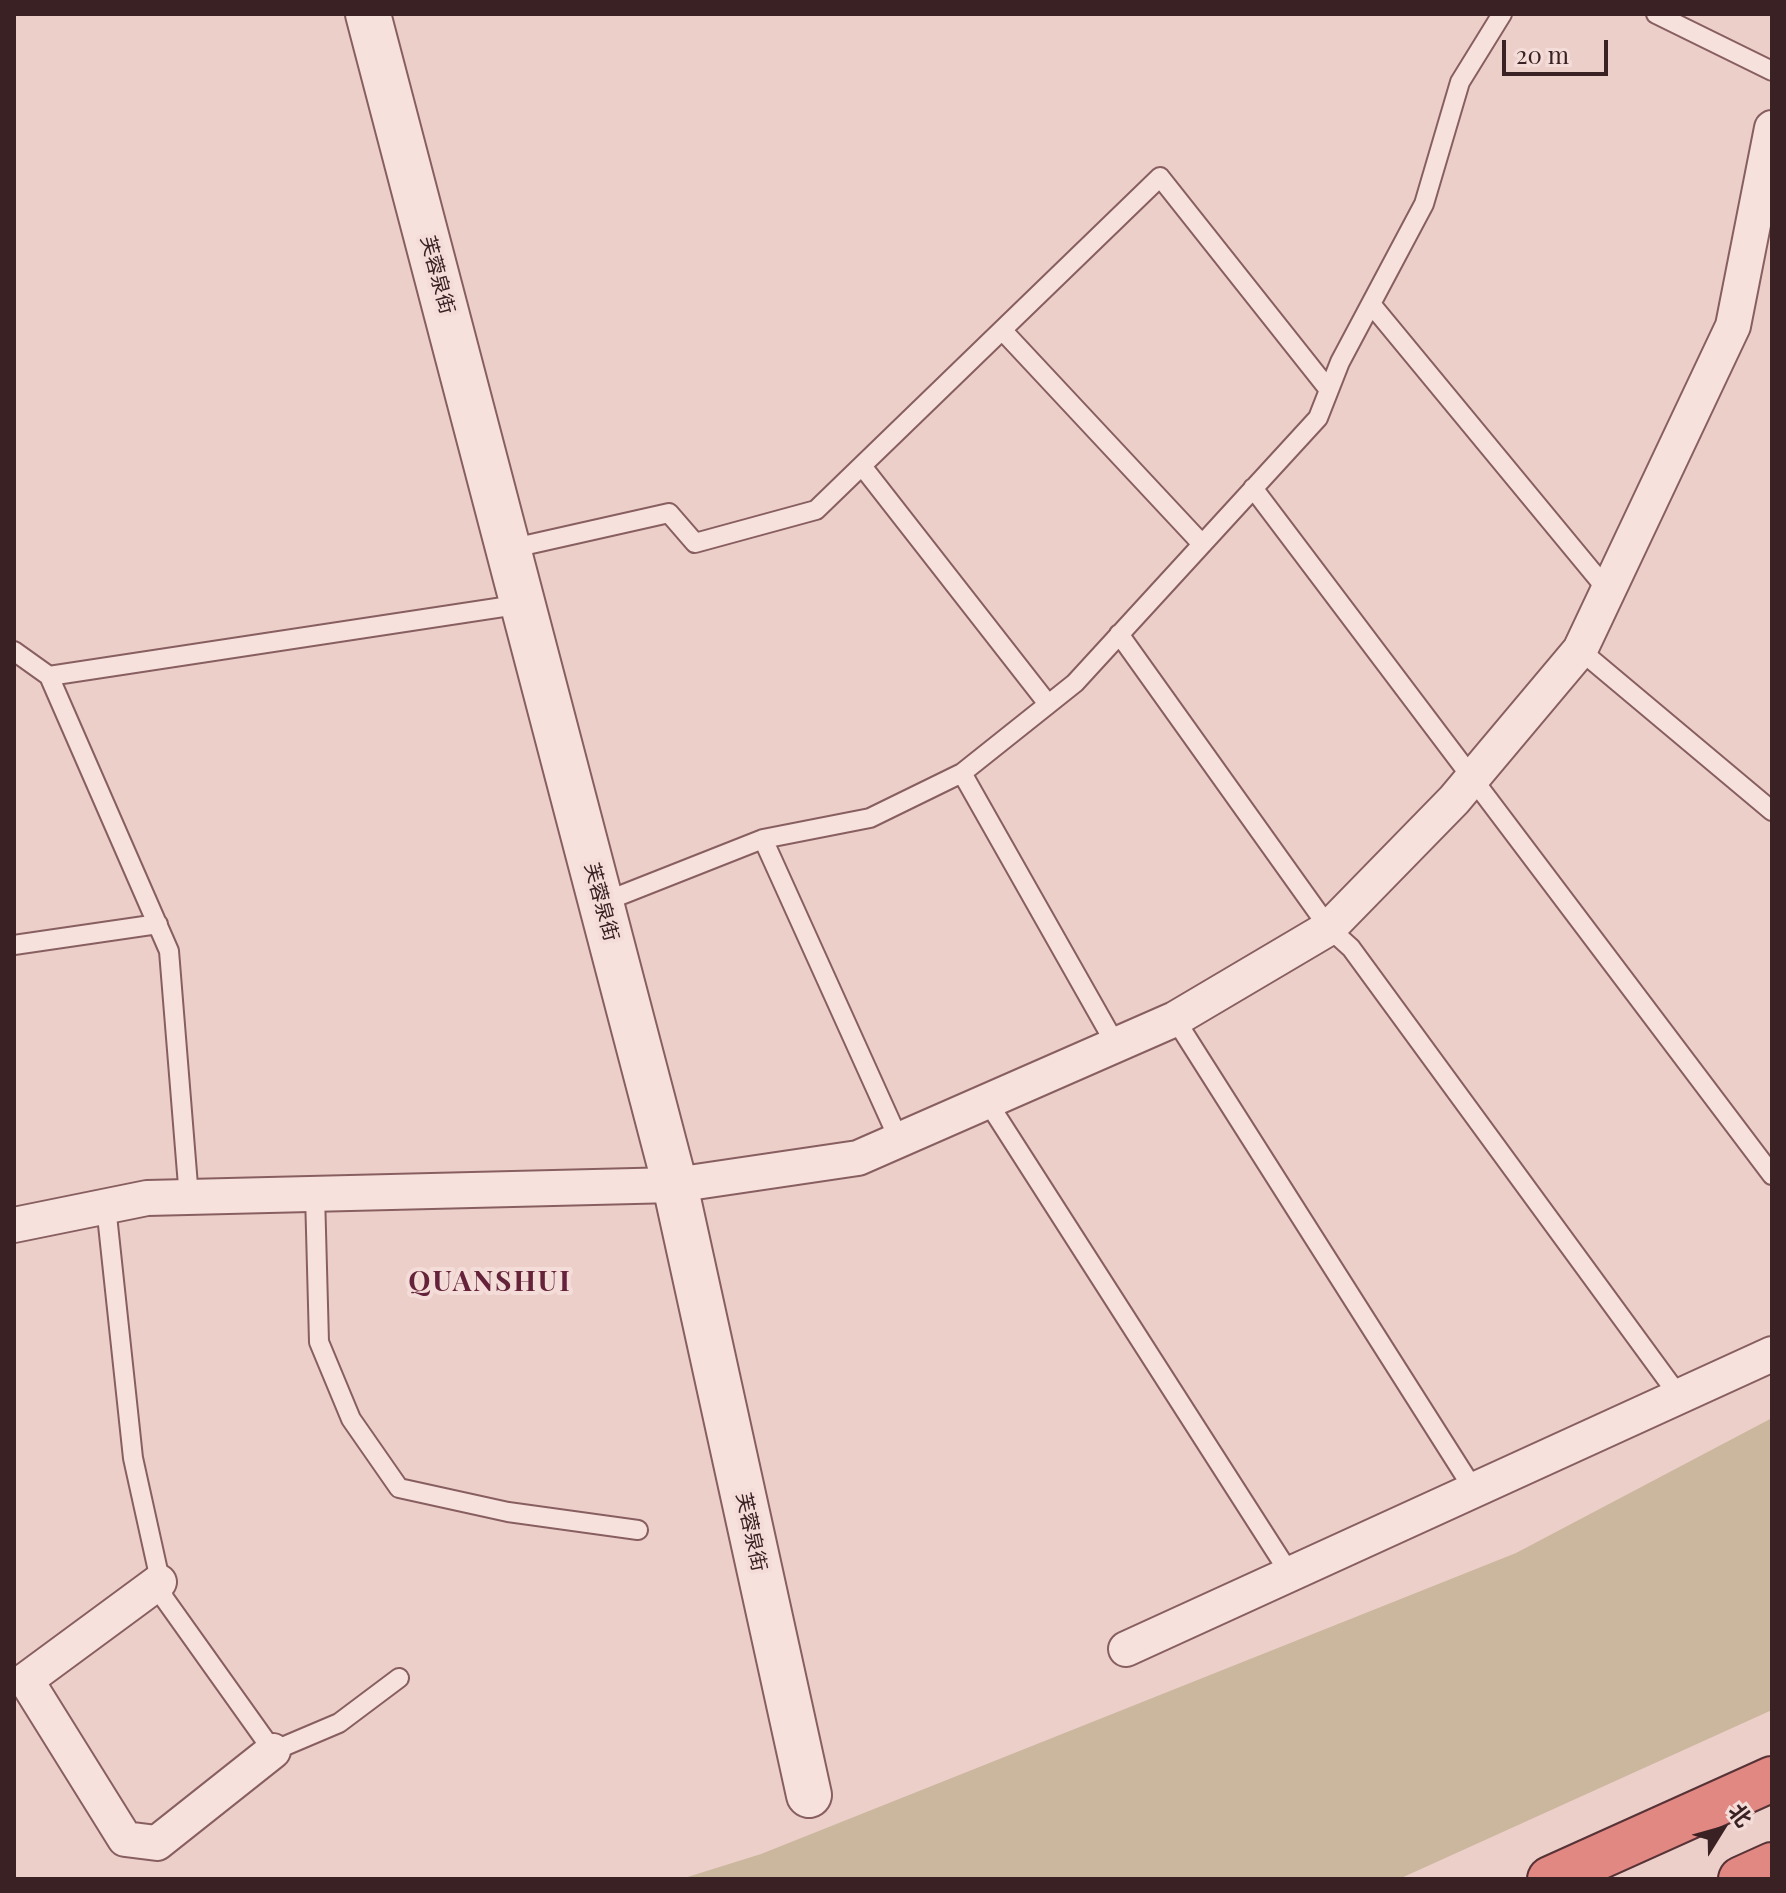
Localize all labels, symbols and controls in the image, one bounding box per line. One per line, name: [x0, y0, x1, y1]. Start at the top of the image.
scale bar: [1506, 24, 1612, 74]
text: 20 m: [1516, 38, 1569, 70]
street label: 芙蓉泉街: [415, 233, 459, 317]
street label: 芙蓉泉街: [579, 860, 623, 944]
district label: QUANSHUI: [408, 1265, 572, 1299]
street label: 芙蓉泉街: [731, 1490, 771, 1574]
north arrow: [1682, 1789, 1762, 1869]
text: 北: [1723, 1797, 1760, 1832]

